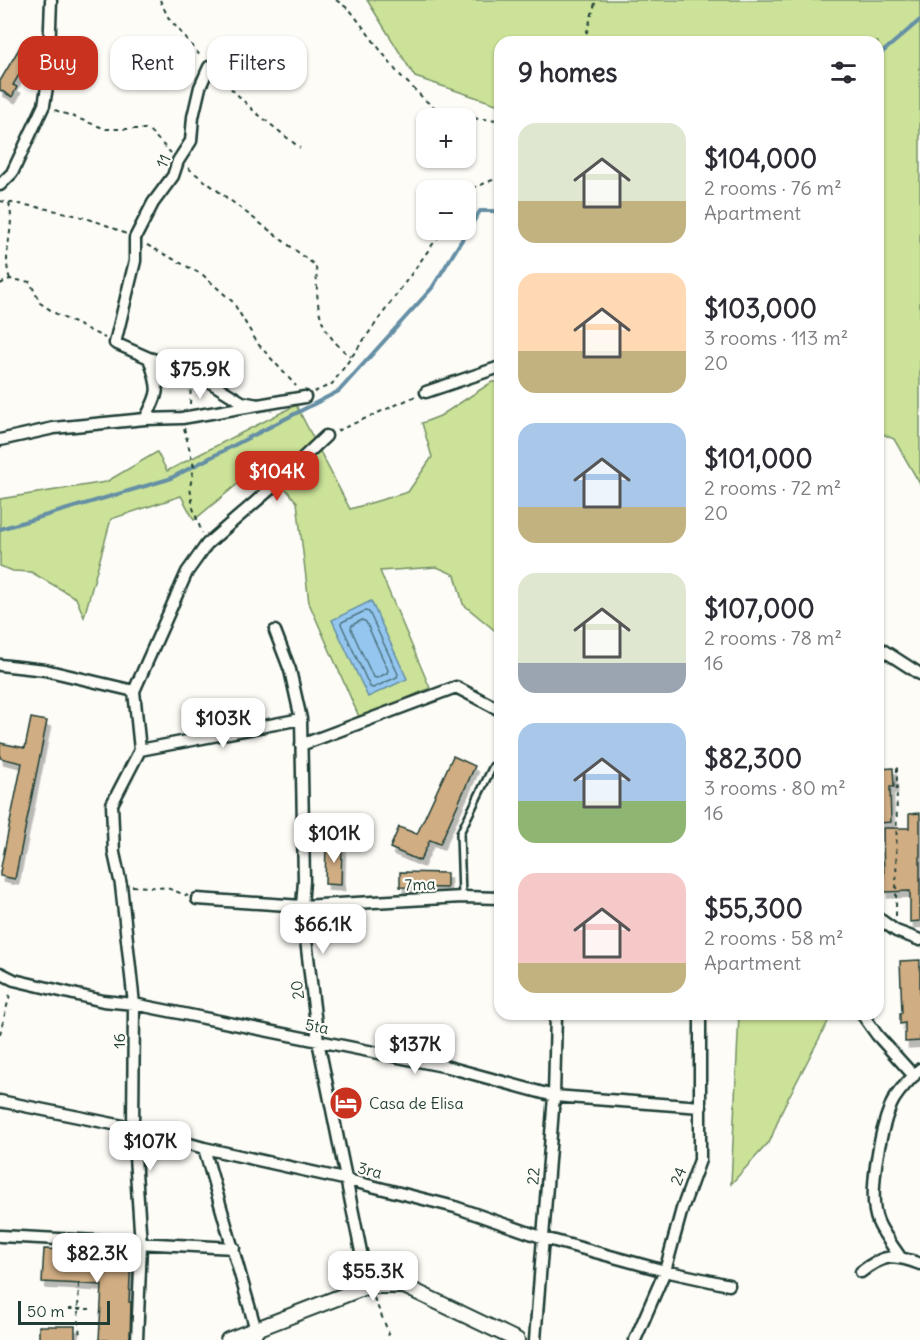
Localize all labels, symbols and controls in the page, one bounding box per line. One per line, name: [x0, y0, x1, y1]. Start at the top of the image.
chip: Buy: [18, 36, 98, 90]
chip: Rent: [110, 36, 195, 90]
chip: Filters: [207, 36, 307, 90]
text: 9 homes: [518, 56, 617, 89]
icon: filters: [827, 56, 860, 89]
map controls: [416, 108, 476, 240]
button: +: [416, 108, 476, 168]
text: $104,000: [704, 142, 817, 175]
icon: home: [566, 147, 638, 219]
street label: 11: [151, 151, 175, 171]
text: 2 rooms · 76 m²: [704, 175, 842, 200]
button: −: [416, 180, 476, 240]
text: Apartment: [704, 200, 801, 225]
text: $103,000: [704, 292, 817, 325]
icon: home: [566, 297, 638, 369]
text: 3 rooms · 113 m²: [704, 325, 848, 350]
pin: $75.9K: [151, 349, 249, 400]
text: 20: [704, 350, 728, 375]
text: $75.9K: [170, 356, 230, 381]
text: $101,000: [704, 442, 813, 475]
icon: home: [566, 447, 638, 519]
pin: $104K: [235, 451, 319, 502]
text: $104K: [249, 458, 305, 483]
text: 2 rooms · 72 m²: [704, 475, 841, 500]
text: 20: [704, 500, 728, 525]
text: $107,000: [704, 592, 815, 625]
icon: home: [566, 597, 638, 669]
text: 2 rooms · 78 m²: [704, 625, 842, 650]
text: 16: [704, 650, 723, 675]
pin: $103K: [181, 698, 265, 749]
text: $103K: [195, 705, 251, 730]
text: $82,300: [704, 742, 802, 775]
icon: home: [566, 747, 638, 819]
text: 3 rooms · 80 m²: [704, 775, 846, 800]
text: 16: [704, 800, 723, 825]
pin: $101K: [292, 813, 376, 864]
text: $101K: [308, 820, 360, 845]
street label: 7ma: [404, 873, 436, 895]
text: $55,300: [704, 892, 803, 925]
icon: home: [566, 897, 638, 969]
pin: $66.1K: [274, 904, 372, 955]
text: $66.1K: [294, 911, 352, 936]
text: 2 rooms · 58 m²: [704, 925, 844, 950]
text: Apartment: [704, 950, 801, 975]
street label: 20: [286, 979, 308, 1001]
street label: 5ta: [303, 1014, 331, 1038]
pin: $137K: [373, 1024, 457, 1075]
text: $137K: [389, 1031, 441, 1056]
street label: 16: [109, 1033, 129, 1049]
hotel icon: Casa de Elisa: [328, 1085, 364, 1121]
place label: Casa de Elisa: [369, 1093, 464, 1113]
pin: $107K: [108, 1121, 192, 1172]
text: $107K: [123, 1128, 177, 1153]
street label: 3ra: [356, 1157, 384, 1183]
street label: 24: [665, 1164, 691, 1188]
street label: 22: [522, 1166, 544, 1185]
pin: $82.3K: [48, 1233, 146, 1284]
text: $82.3K: [66, 1240, 128, 1265]
pin: $55.3K: [324, 1251, 422, 1302]
text: $55.3K: [342, 1258, 404, 1283]
scale bar: [18, 1298, 110, 1326]
text: 50 m: [27, 1301, 65, 1321]

